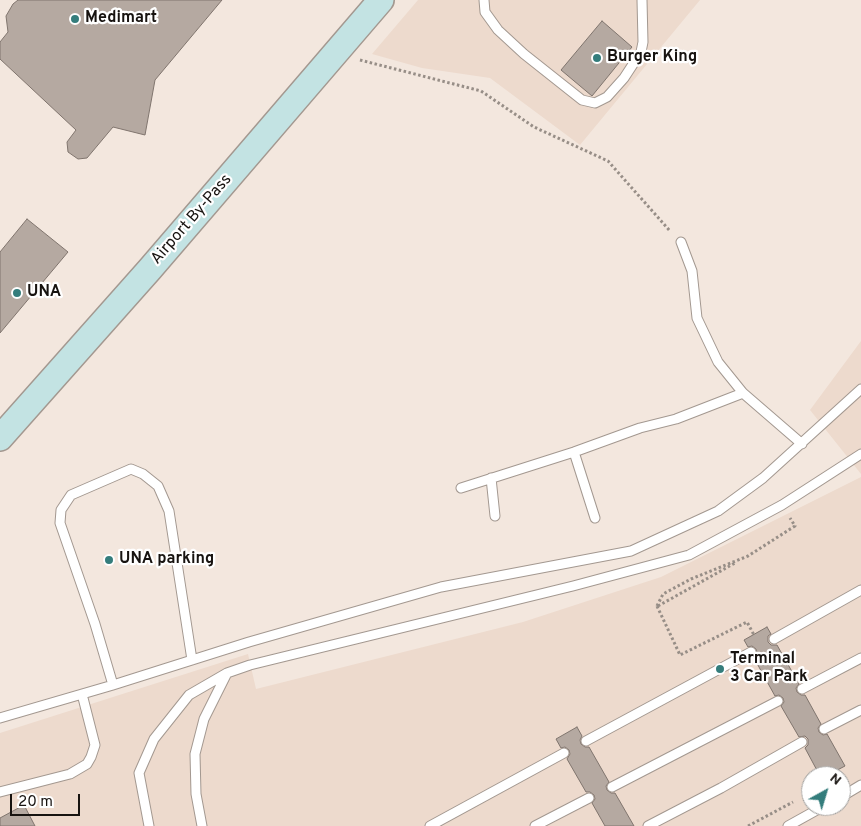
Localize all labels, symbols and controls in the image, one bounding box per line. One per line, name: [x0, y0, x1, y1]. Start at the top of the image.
place label: Medimart: [85, 9, 157, 29]
marker: Medimart: [69, 13, 81, 25]
place label: Burger King: [607, 48, 697, 68]
marker: Burger King: [591, 52, 603, 64]
street label: Airport By-Pass: [148, 171, 236, 269]
place label: UNA: [27, 283, 61, 303]
marker: UNA: [11, 287, 23, 299]
place label: UNA parking: [119, 550, 214, 570]
marker: UNA parking: [103, 554, 115, 566]
place label: Terminal 3 Car Park: [730, 650, 808, 688]
marker: Terminal 3 Car Park: [714, 663, 726, 675]
north arrow: [801, 766, 851, 816]
text: N: [826, 770, 844, 790]
scale bar: [12, 784, 82, 816]
text: 20 m: [18, 793, 53, 812]

